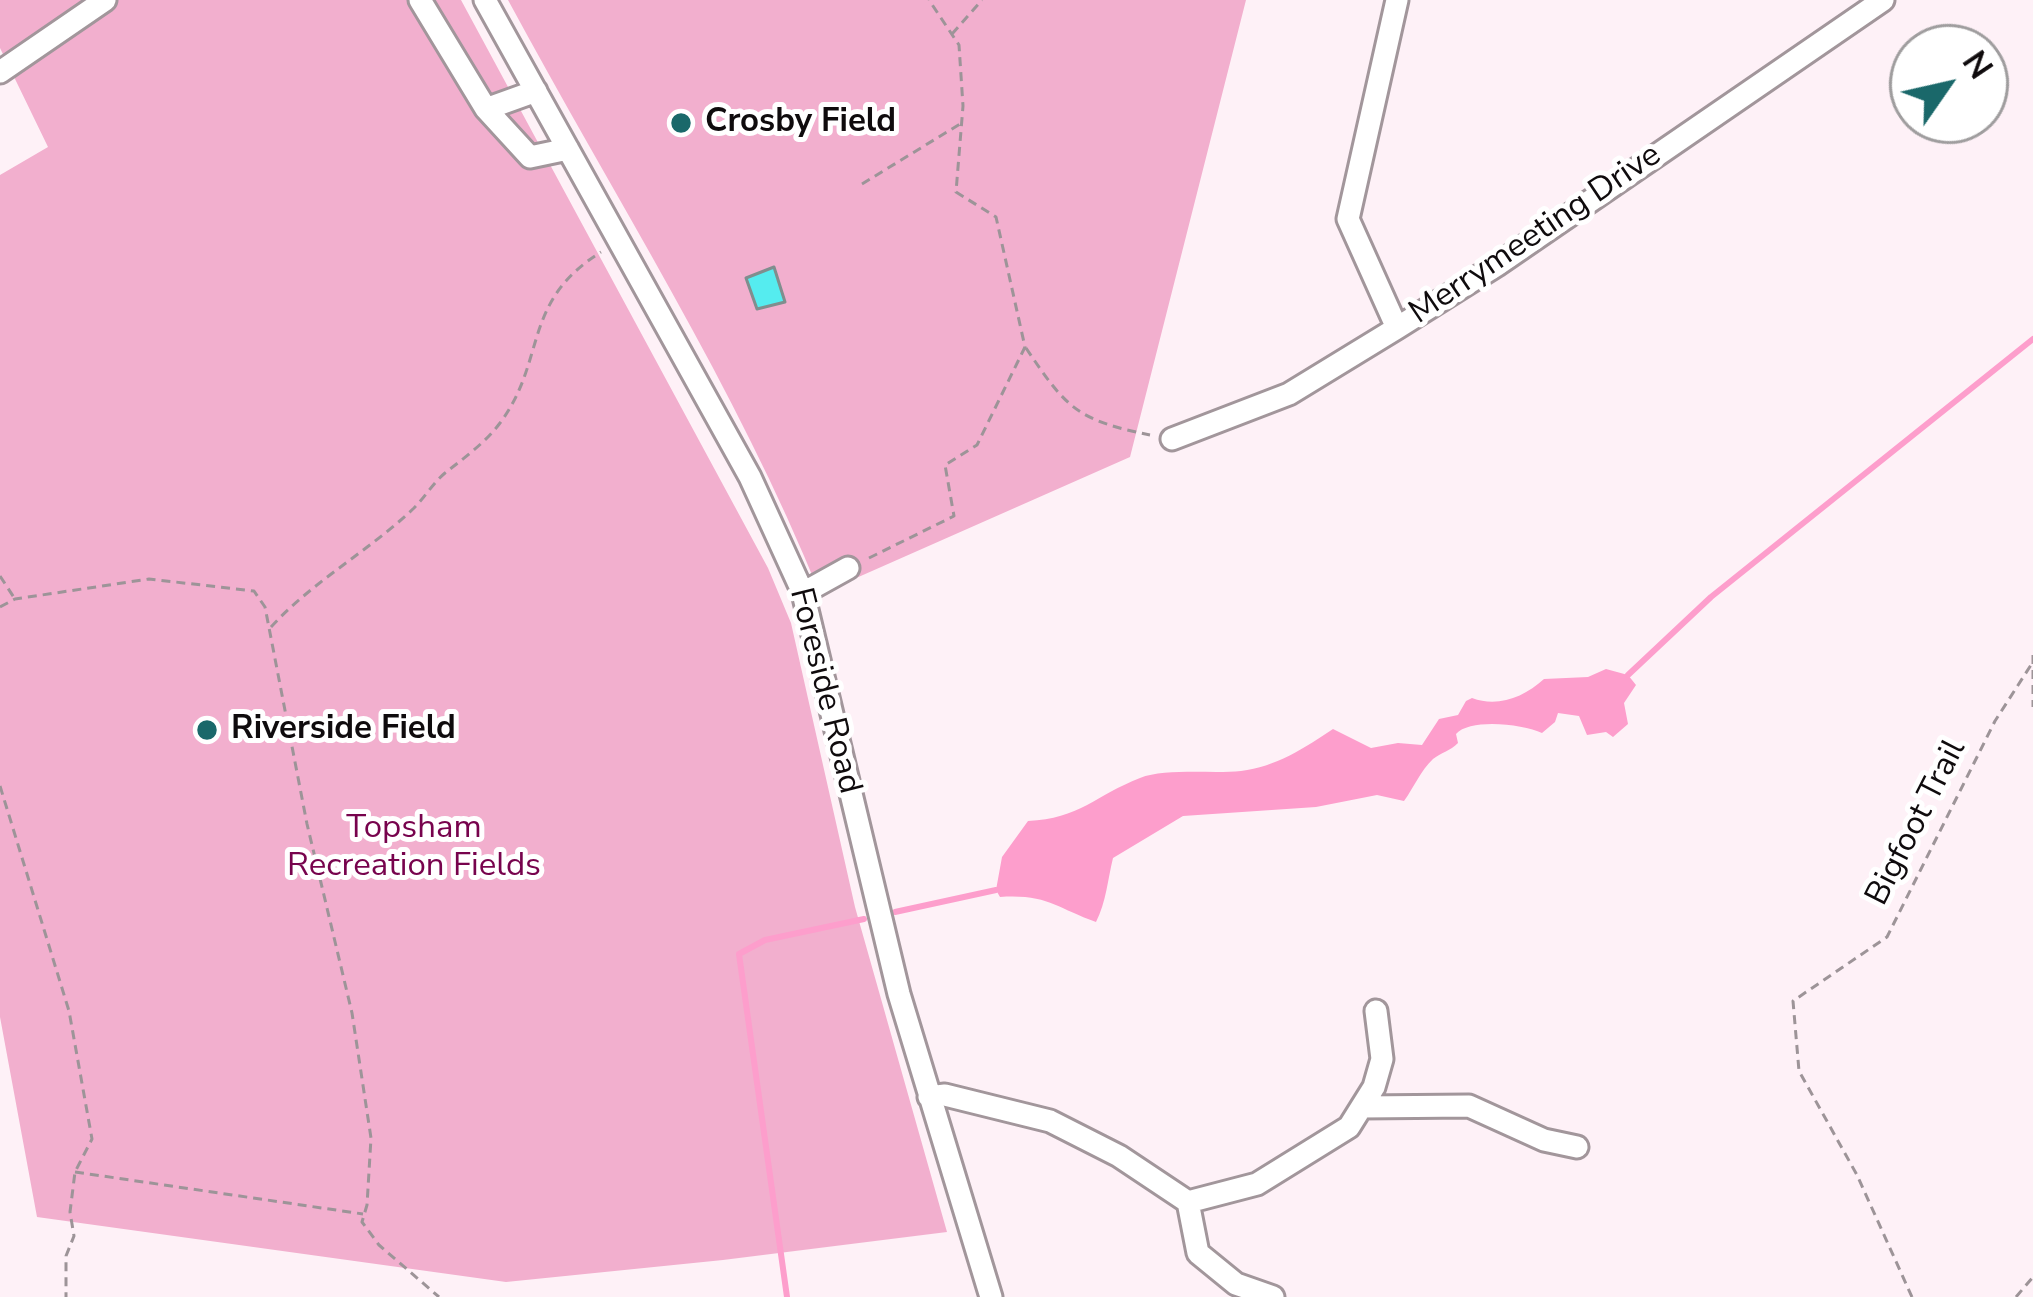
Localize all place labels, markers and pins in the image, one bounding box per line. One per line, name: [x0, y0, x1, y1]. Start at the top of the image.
place label: Crosby Field: [705, 103, 896, 143]
marker: Crosby Field: [668, 110, 694, 136]
place label: Riverside Field: [231, 710, 456, 750]
marker: Riverside Field: [194, 717, 220, 743]

